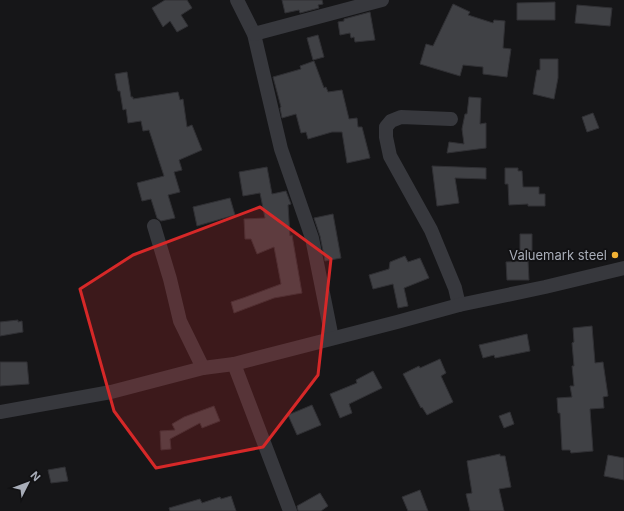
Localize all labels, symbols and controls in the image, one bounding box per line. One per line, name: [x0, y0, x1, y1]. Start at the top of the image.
place label: Valuemark steel: [509, 247, 607, 263]
marker: Valuemark steel: [610, 250, 620, 260]
north arrow: [8, 463, 48, 503]
text: N: [27, 469, 43, 484]

